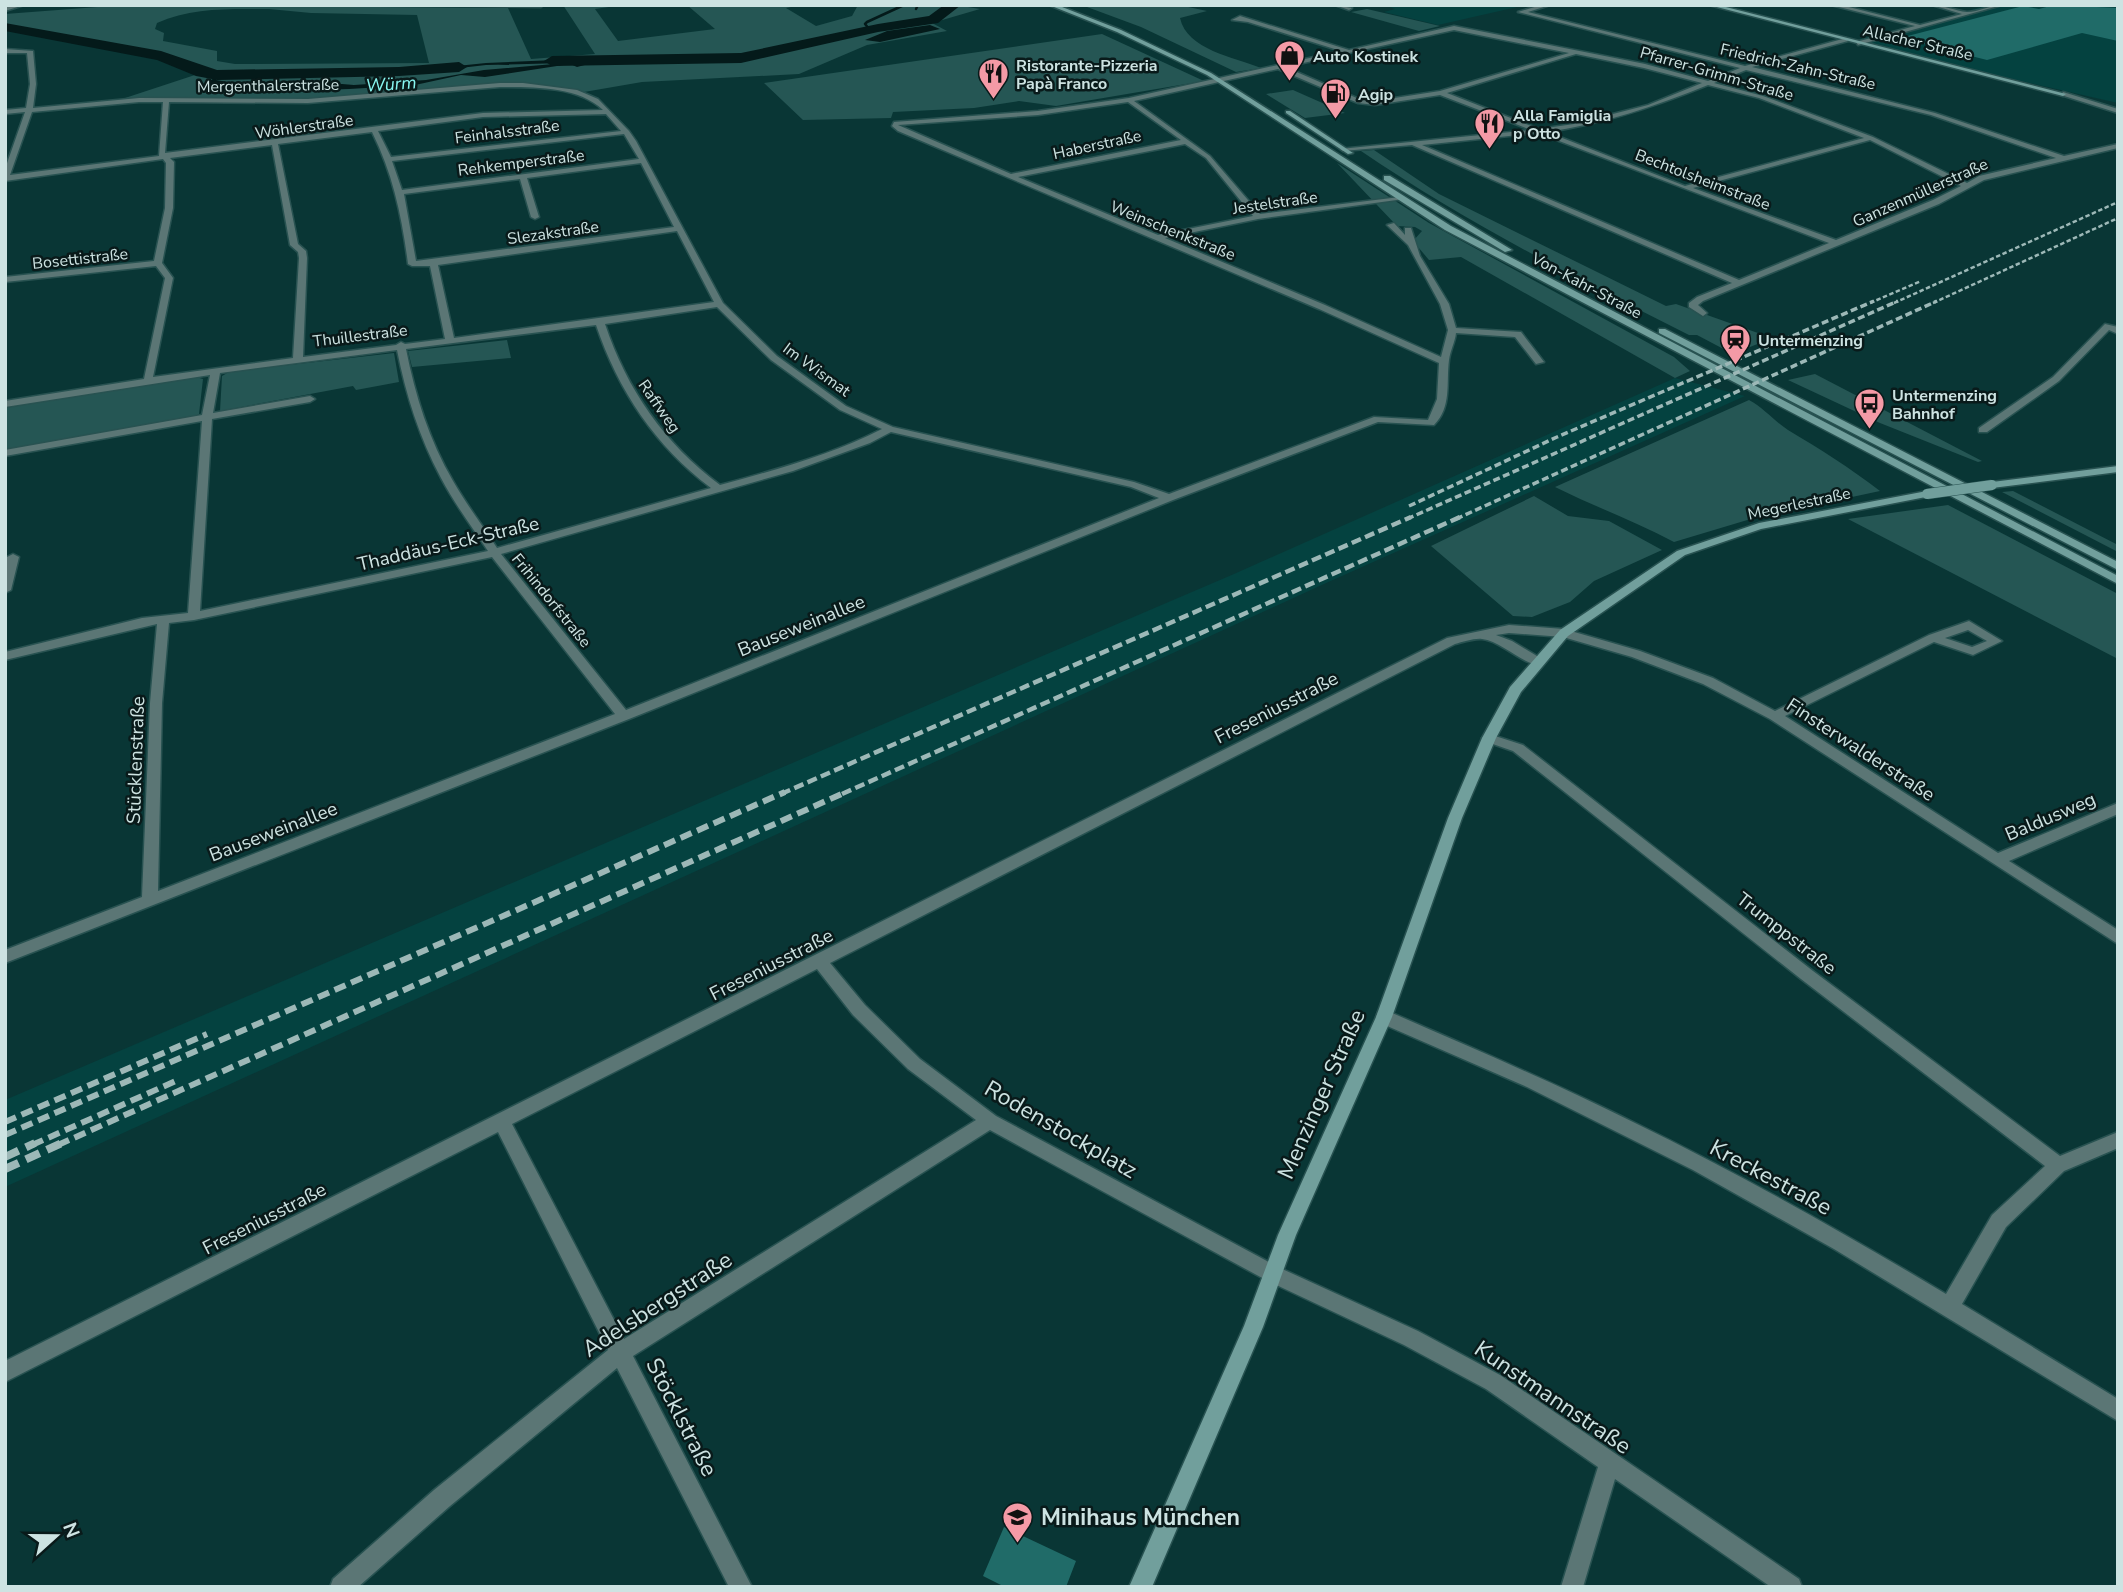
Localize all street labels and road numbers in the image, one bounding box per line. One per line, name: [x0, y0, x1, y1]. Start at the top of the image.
street label: Allacher Straße: [1861, 20, 1975, 66]
street label: Friedrich-Zahn-Straße: [1718, 38, 1878, 96]
street label: Pfarrer-Grimm-Straße: [1637, 42, 1796, 106]
street label: Mergenthalerstraße: [197, 74, 339, 98]
street label: Wöhlerstraße: [253, 109, 355, 145]
street label: Feinhalsstraße: [453, 115, 561, 149]
street label: Haberstraße: [1051, 125, 1143, 165]
street label: Rehkemperstraße: [457, 144, 586, 182]
street label: Bechtolsheimstraße: [1632, 144, 1773, 216]
street label: Ganzenmüllerstraße: [1849, 153, 1992, 233]
street label: Jestelstraße: [1230, 186, 1319, 220]
street label: Weinschenkstraße: [1107, 196, 1239, 266]
street label: Slezakstraße: [506, 216, 600, 250]
street label: Bosettistraße: [31, 243, 129, 275]
street label: Von-Kahr-Straße: [1527, 247, 1646, 324]
street label: Thuillestraße: [312, 319, 409, 353]
street label: Im Wismat: [778, 338, 855, 402]
street label: Raffweg: [633, 375, 686, 438]
street label: Megerlestraße: [1746, 482, 1853, 526]
street label: Thaddäus-Eck-Straße: [355, 510, 542, 578]
street label: Frihindorfstraße: [506, 549, 596, 652]
street label: Bauseweinallee: [734, 589, 869, 663]
street label: Freseniusstraße: [1210, 666, 1343, 750]
street label: Finsterwalderstraße: [1781, 692, 1940, 808]
street label: Stücklenstraße: [121, 696, 151, 824]
street label: Baldusweg: [2001, 786, 2100, 848]
street label: Bauseweinallee: [206, 796, 341, 868]
street label: Trumppstraße: [1731, 887, 1842, 981]
street label: Freseniusstraße: [705, 923, 838, 1007]
street label: Menzinger Straße: [1270, 1004, 1373, 1184]
street label: Rodenstockplatz: [979, 1073, 1143, 1186]
street label: Kreckestraße: [1704, 1132, 1837, 1223]
street label: Freseniusstraße: [198, 1177, 331, 1261]
street label: Adelsbergstraße: [576, 1244, 738, 1365]
street label: Kunstmannstraße: [1468, 1333, 1637, 1461]
street label: Stöcklstraße: [638, 1353, 725, 1482]

